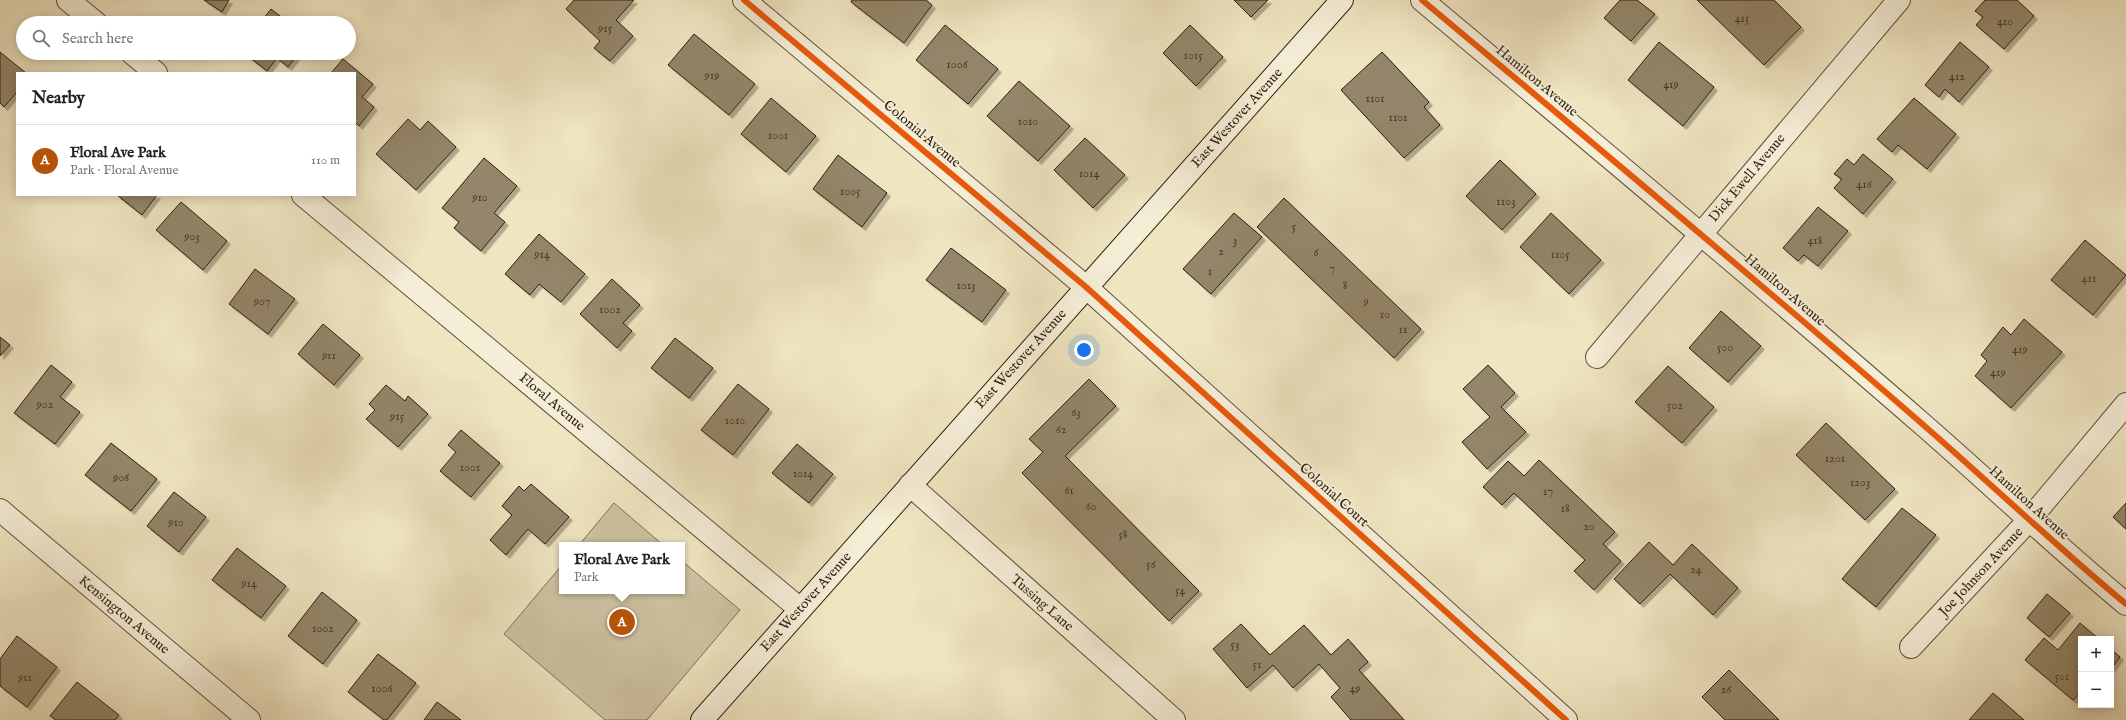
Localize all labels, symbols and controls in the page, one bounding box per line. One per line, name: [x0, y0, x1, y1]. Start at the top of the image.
house number: 415: [1735, 11, 1750, 26]
house number: 410: [1997, 14, 2013, 29]
search box: [16, 16, 356, 60]
house number: 915: [597, 21, 613, 36]
icon: search: [30, 27, 52, 49]
text: Search here: [62, 29, 133, 48]
street label: Hamilton Avenue: [1492, 41, 1582, 121]
house number: 1015: [1183, 48, 1203, 63]
house number: 1006: [946, 57, 969, 72]
street label: East Westover Avenue: [1187, 64, 1287, 172]
house number: 919: [704, 68, 719, 83]
house number: 412: [1949, 69, 1965, 84]
house number: 419: [1663, 77, 1679, 92]
text: Nearby: [32, 88, 85, 109]
house number: 1101: [1365, 91, 1385, 106]
street label: Colonial Avenue: [880, 96, 965, 172]
house number: 1101: [1388, 110, 1408, 125]
house number: 1010: [1018, 114, 1038, 129]
house number: 1001: [768, 128, 788, 143]
street label: Dick Ewell Avenue: [1705, 130, 1790, 226]
text: Floral Ave Park: [70, 143, 166, 162]
text: A: [41, 152, 49, 169]
text: 110 m: [311, 152, 340, 169]
text: Park · Floral Avenue: [70, 162, 179, 179]
house number: 1014: [1079, 166, 1099, 181]
house number: 416: [1856, 177, 1873, 192]
house number: 1005: [840, 184, 861, 199]
house number: 910: [471, 190, 488, 205]
house number: 1103: [1496, 194, 1516, 209]
house number: 5: [1292, 219, 1297, 234]
house number: 903: [183, 229, 200, 244]
house number: 3: [1233, 233, 1237, 248]
house number: 418: [1807, 233, 1823, 248]
house number: 2: [1218, 244, 1224, 259]
house number: 6: [1313, 245, 1319, 260]
house number: 914: [533, 247, 550, 262]
house number: 1105: [1550, 247, 1570, 262]
street label: Hamilton Avenue: [1741, 250, 1830, 331]
house number: 7: [1329, 261, 1335, 276]
house number: 1: [1208, 264, 1212, 279]
house number: 411: [2082, 271, 2096, 286]
house number: 1013: [956, 278, 976, 293]
house number: 8: [1343, 278, 1348, 293]
house number: 907: [253, 294, 270, 309]
house number: 9: [1362, 294, 1369, 309]
house number: 1002: [599, 302, 621, 317]
street label: East Westover Avenue: [971, 305, 1071, 413]
house number: 10: [1380, 307, 1390, 322]
house number: 11: [1399, 322, 1407, 337]
your location: [1074, 340, 1094, 360]
house number: 500: [1717, 340, 1733, 355]
house number: 419: [2012, 342, 2028, 357]
house number: 911: [321, 348, 336, 363]
house number: 419: [1990, 365, 2006, 380]
street label: Floral Avenue: [515, 369, 589, 435]
house number: 902: [36, 397, 54, 412]
house number: 502: [1667, 398, 1683, 413]
house number: 63: [1071, 405, 1081, 420]
house number: 915: [389, 409, 405, 424]
house number: 1010: [725, 413, 745, 428]
house number: 62: [1056, 422, 1067, 437]
house number: 1201: [1825, 451, 1845, 466]
street label: Colonial Court: [1295, 459, 1373, 531]
house number: 1001: [460, 460, 480, 475]
street label: Hamilton Avenue: [1985, 462, 2073, 544]
house number: 1014: [793, 466, 813, 481]
house number: 906: [112, 470, 130, 485]
house number: 1203: [1850, 475, 1870, 490]
house number: 61: [1064, 483, 1074, 498]
house number: 17: [1543, 484, 1553, 499]
house number: 60: [1086, 499, 1097, 514]
house number: 18: [1560, 501, 1570, 516]
house number: 910: [167, 515, 184, 530]
house number: 20: [1583, 519, 1595, 534]
street label: Joe Johnson Avenue: [1934, 523, 2027, 622]
house number: 58: [1118, 527, 1128, 542]
popup: [559, 542, 685, 594]
street label: East Westover Avenue: [756, 548, 856, 656]
text: Floral Ave Park: [574, 550, 670, 569]
house number: 56: [1146, 557, 1157, 572]
house number: 24: [1690, 562, 1702, 577]
text: Park: [574, 569, 599, 586]
street label: Tussing Lane: [1007, 571, 1078, 636]
street label: Kensington Avenue: [75, 572, 174, 659]
house number: 914: [240, 576, 257, 591]
house number: 54: [1175, 583, 1185, 598]
pin: A: [609, 607, 635, 637]
house number: 1002: [312, 621, 334, 636]
map controls: [2078, 636, 2114, 708]
button: +: [2078, 636, 2114, 672]
house number: 53: [1231, 637, 1239, 652]
house number: 51: [1253, 657, 1261, 672]
house number: 501: [2055, 669, 2069, 684]
house number: 911: [17, 670, 32, 685]
button: −: [2078, 672, 2114, 708]
house number: 1006: [371, 681, 394, 696]
house number: 49: [1349, 681, 1361, 696]
house number: 26: [1721, 682, 1732, 697]

